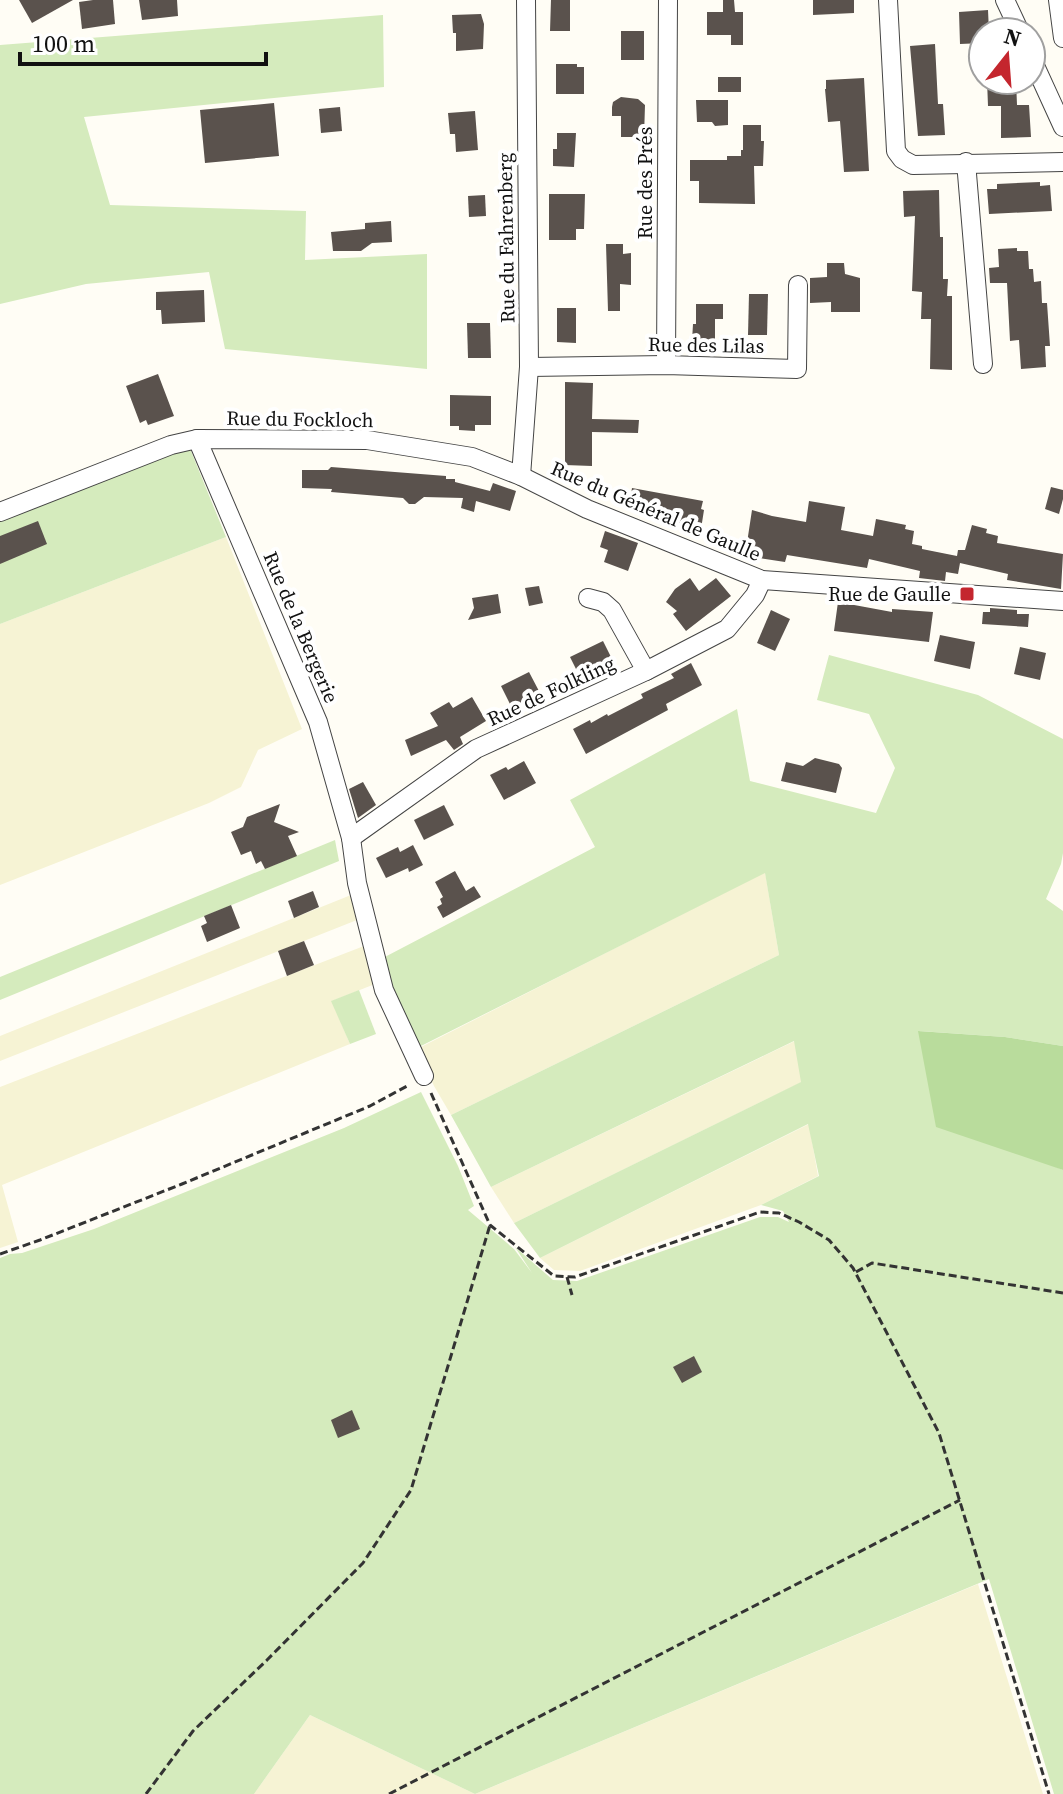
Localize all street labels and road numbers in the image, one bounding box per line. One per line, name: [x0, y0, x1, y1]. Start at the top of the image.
street label: Rue des Prés: [631, 127, 659, 239]
street label: Rue du Fahrenberg: [491, 153, 521, 323]
street label: Rue des Lilas: [648, 330, 764, 360]
street label: Rue du Fockloch: [226, 404, 374, 434]
street label: Rue du Général de Gaulle: [547, 454, 765, 568]
street label: Rue de la Bergerie: [256, 547, 346, 707]
street label: Rue de Folkling: [482, 649, 620, 733]

